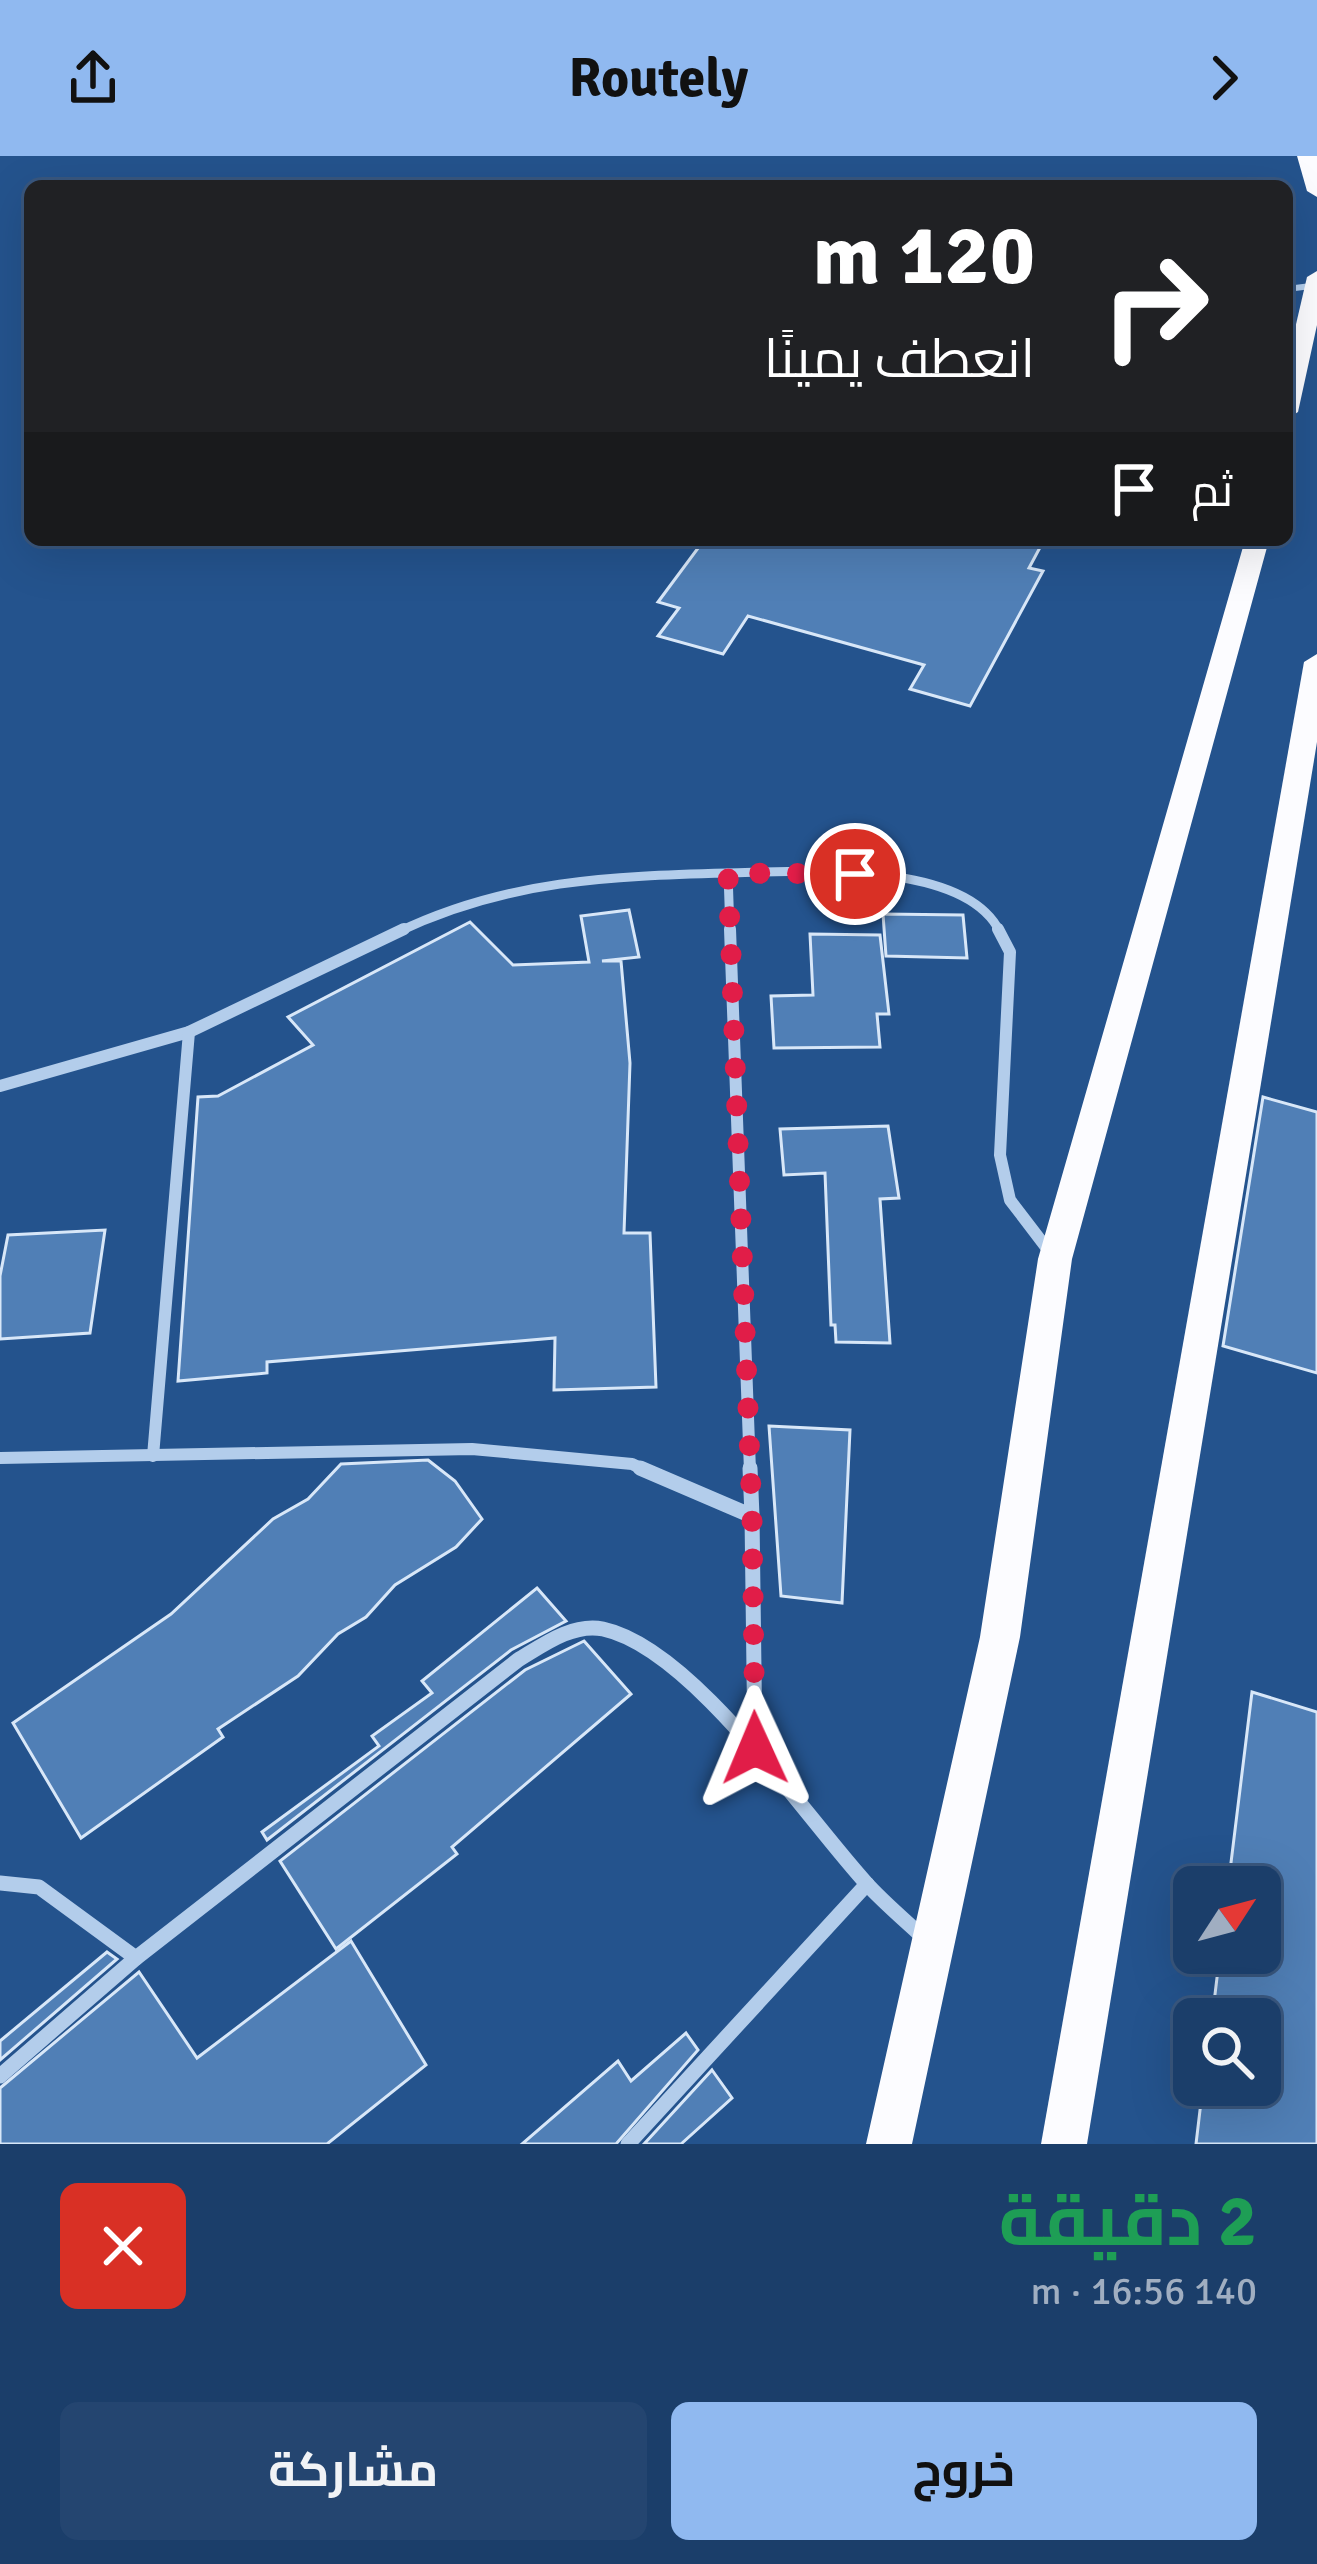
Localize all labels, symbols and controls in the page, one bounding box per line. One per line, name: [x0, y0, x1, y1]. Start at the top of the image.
icon: share: [60, 45, 126, 111]
text: Routely: [569, 45, 748, 112]
icon: forward: [1191, 45, 1257, 111]
text: 120 m: [813, 204, 1035, 308]
icon: right: [1077, 228, 1233, 384]
text: انعطف يمينًا: [764, 326, 1035, 393]
icon: arrive: [1101, 456, 1167, 522]
text: ثم: [1191, 464, 1233, 519]
pin: [804, 823, 906, 925]
icon: arrive: [822, 841, 888, 907]
position arrow: [692, 1685, 818, 1811]
north arrow: [1173, 1866, 1281, 1974]
map controls: [1173, 1866, 1281, 2106]
button: search: [1173, 1998, 1281, 2106]
text: 2 دقيقة: [999, 2177, 1257, 2266]
button: close: [60, 2183, 186, 2309]
text: 140 m · 16:56: [1030, 2267, 1257, 2315]
button: مشاركة: [60, 2402, 647, 2540]
button: خروج: [671, 2402, 1257, 2540]

